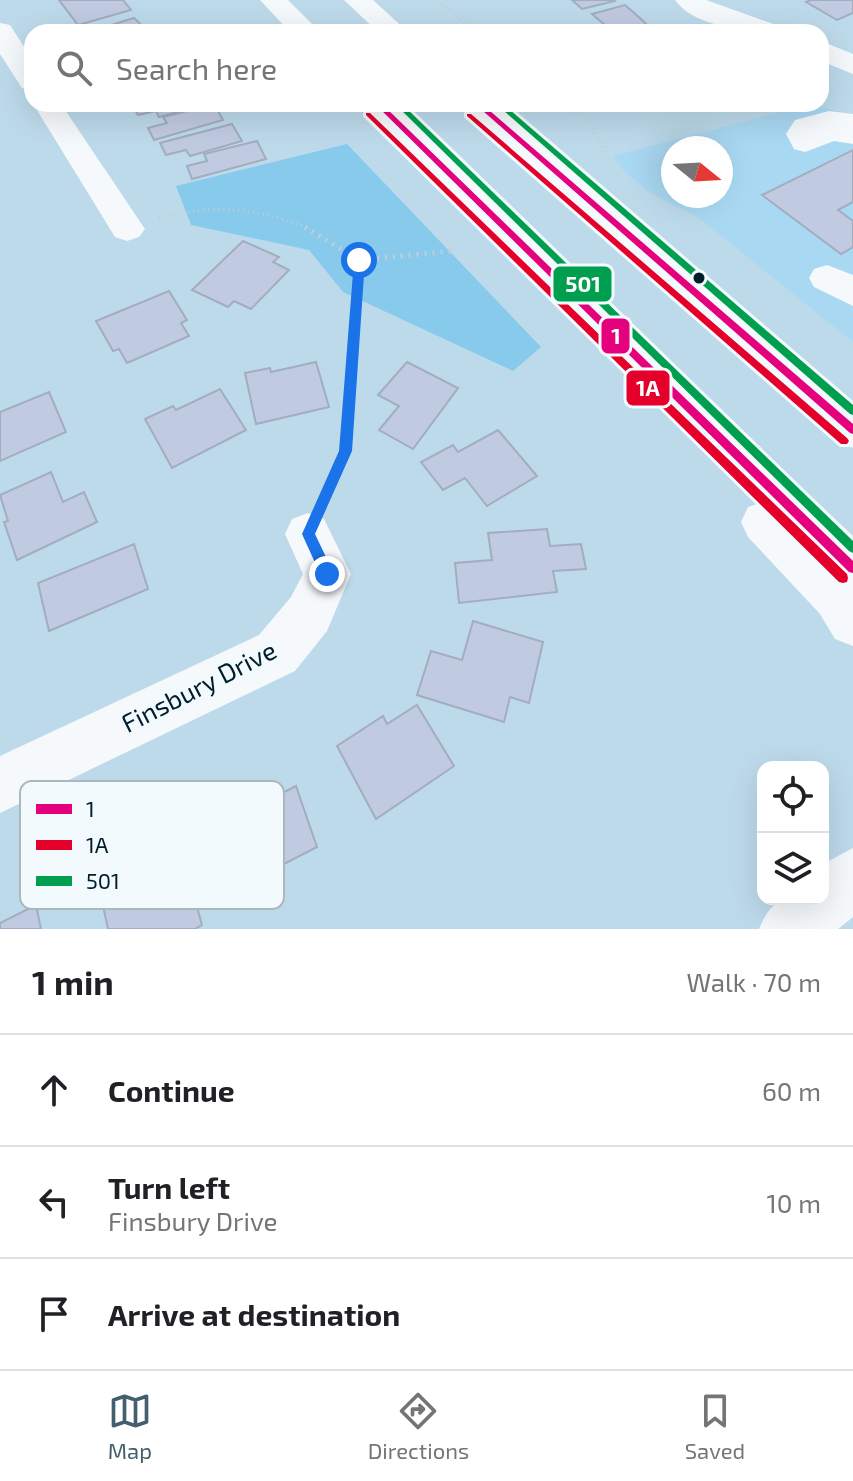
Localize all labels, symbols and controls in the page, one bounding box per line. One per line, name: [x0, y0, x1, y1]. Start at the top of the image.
search box: [24, 24, 829, 112]
icon: search: [52, 46, 96, 90]
text: Search here: [116, 50, 277, 86]
north arrow: [661, 136, 733, 208]
route start: [341, 242, 377, 278]
line badge: 501: [552, 265, 613, 303]
text: 501: [565, 270, 601, 296]
unlabelled marker: [691, 270, 707, 286]
line badge: 1: [600, 317, 631, 355]
text: 1: [611, 322, 621, 348]
line badge: 1A: [625, 369, 671, 407]
text: 1A: [636, 374, 661, 400]
route end: [309, 556, 345, 592]
street label: Finsbury Drive: [116, 633, 281, 738]
map controls: [757, 761, 829, 905]
button: locate: [757, 761, 829, 833]
legend: [20, 781, 284, 909]
text: 1: [86, 795, 95, 821]
text: 1A: [86, 831, 109, 857]
button: layers: [757, 833, 829, 905]
text: 501: [86, 867, 120, 893]
text: 1 min: [32, 961, 114, 1002]
text: Walk · 70 m: [686, 966, 821, 997]
icon: ahead: [32, 1068, 76, 1112]
text: Continue: [108, 1072, 235, 1108]
text: 60 m: [762, 1075, 821, 1106]
text: Turn left: [108, 1169, 230, 1205]
icon: left: [32, 1180, 76, 1224]
text: 10 m: [766, 1187, 821, 1218]
text: Finsbury Drive: [108, 1205, 278, 1236]
icon: arrive: [32, 1292, 76, 1336]
text: Arrive at destination: [108, 1296, 400, 1332]
tab: Map: [108, 1389, 152, 1463]
tab: Directions: [368, 1389, 469, 1463]
tab: Saved: [685, 1389, 745, 1463]

